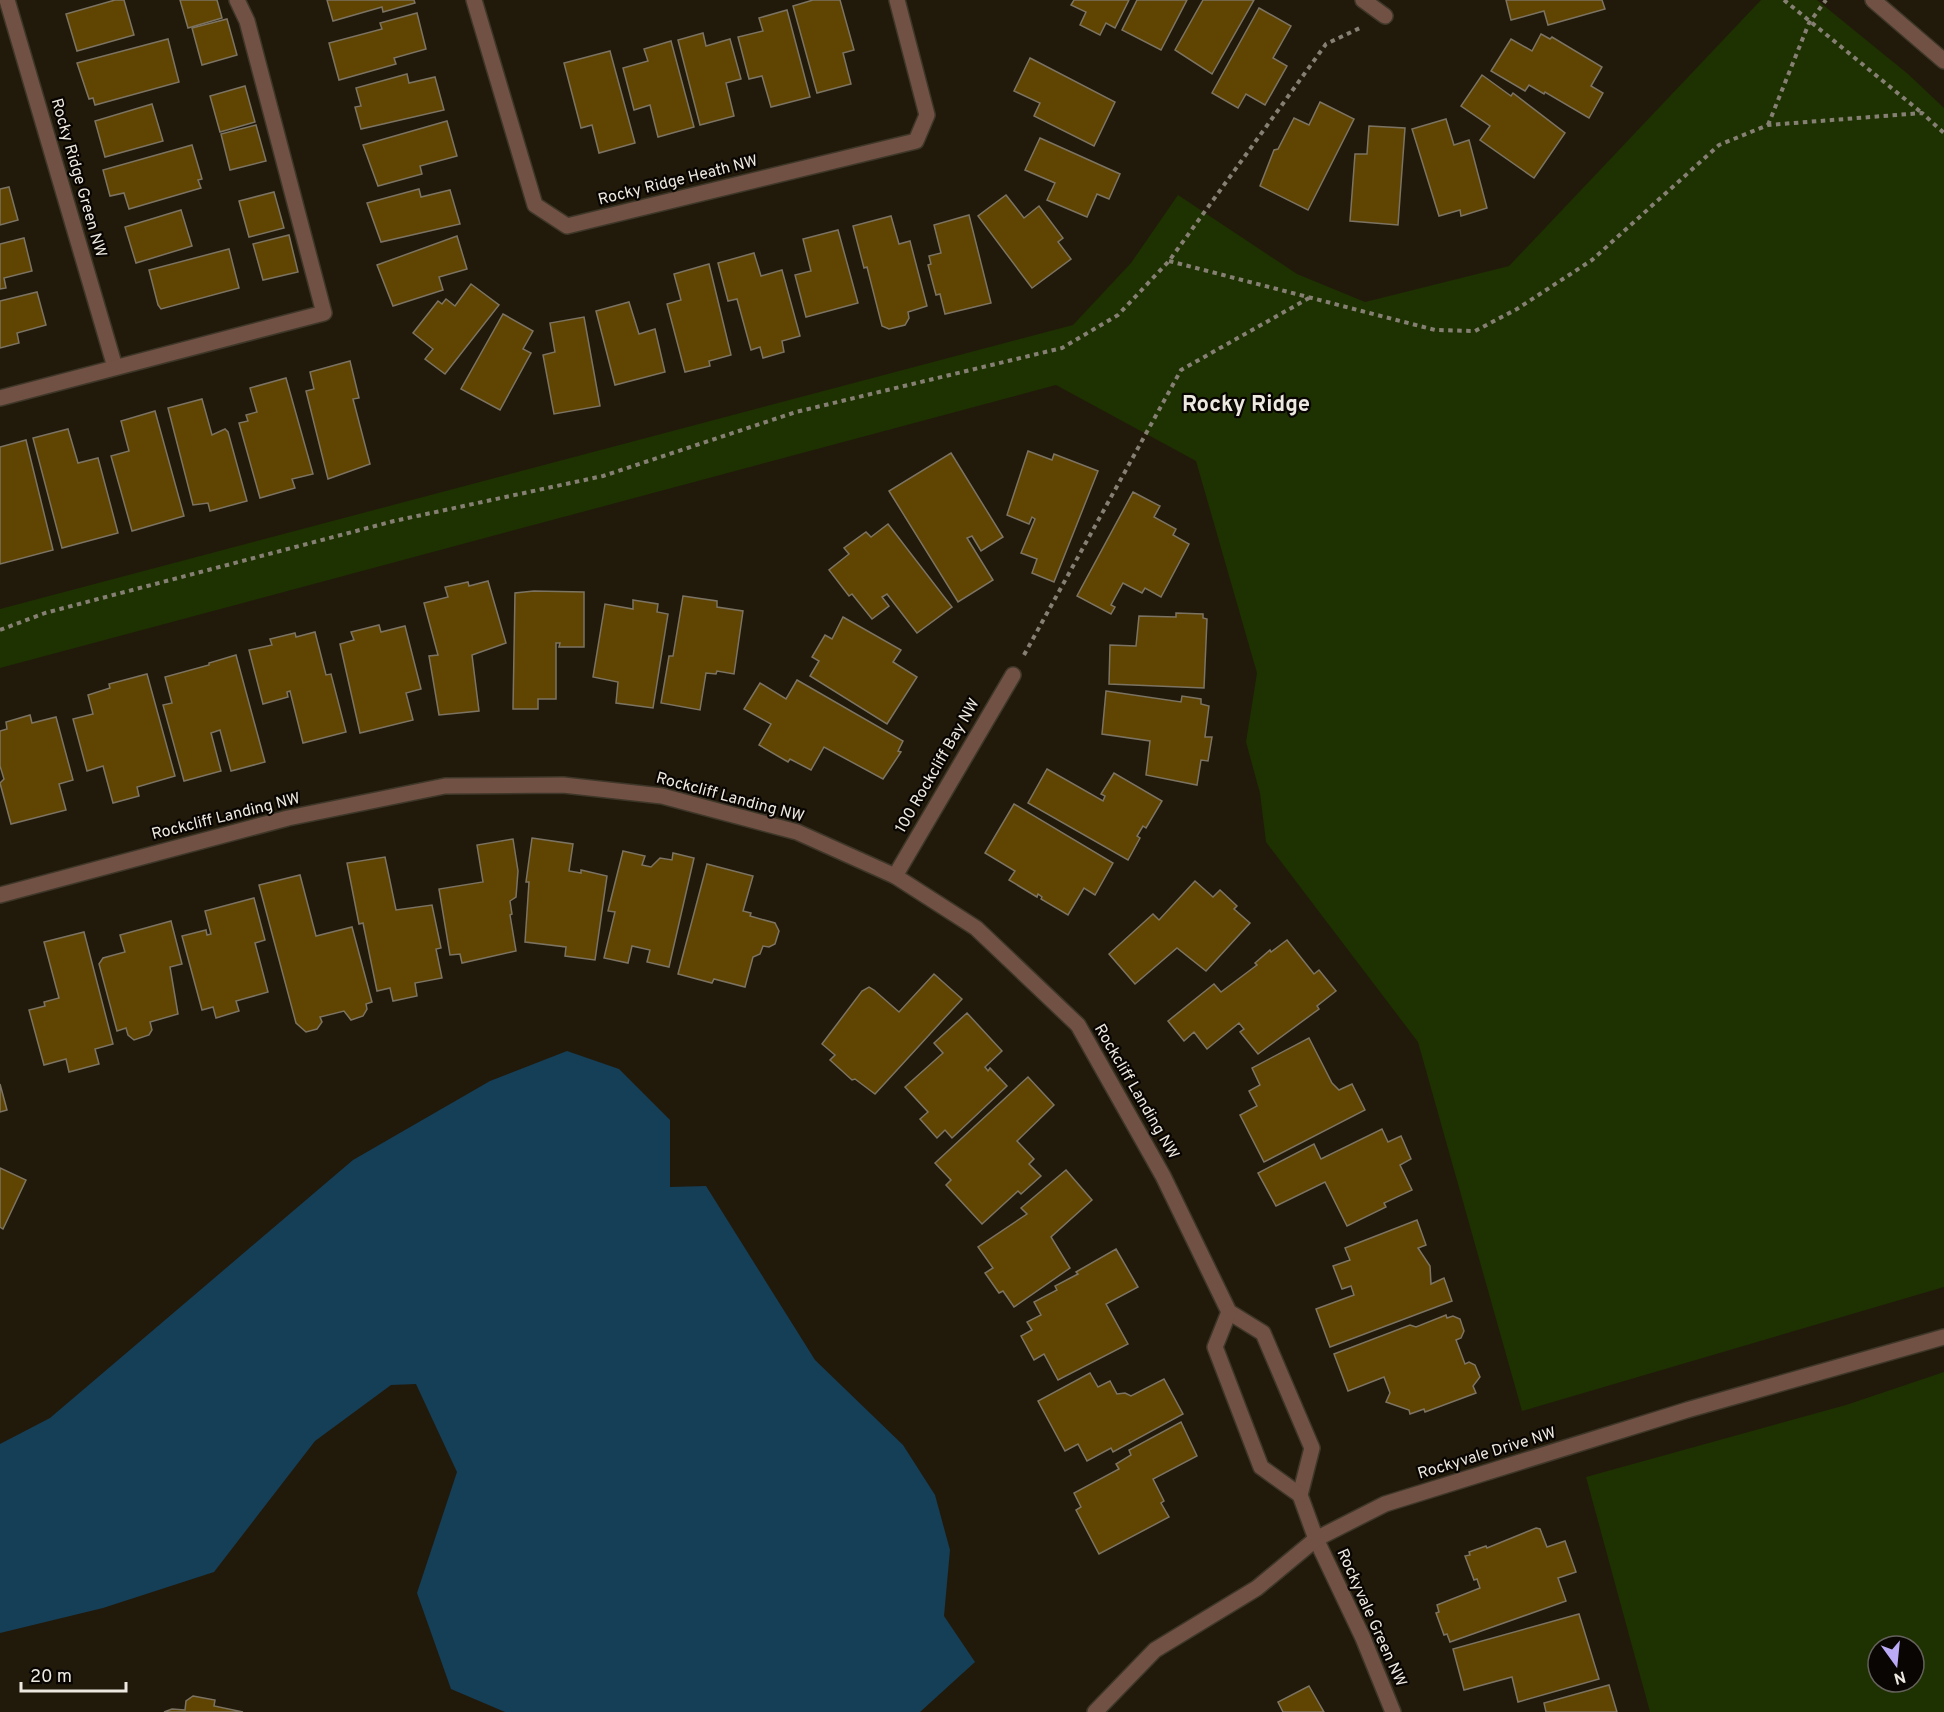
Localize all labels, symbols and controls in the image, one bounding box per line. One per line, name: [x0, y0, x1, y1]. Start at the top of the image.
street label: Rocky Ridge Green NW: [46, 96, 110, 260]
street label: Rocky Ridge Heath NW: [596, 151, 760, 211]
district label: Rocky Ridge: [1182, 392, 1310, 419]
street label: 100 Rockcliff Bay NW: [891, 695, 985, 837]
street label: Rockcliff Landing NW: [654, 769, 806, 827]
street label: Rockcliff Landing NW: [149, 789, 303, 845]
street label: Rockcliff Landing NW: [1089, 1021, 1183, 1163]
street label: Rockyvale Drive NW: [1415, 1423, 1559, 1485]
street label: Rockyvale Green NW: [1331, 1546, 1411, 1690]
north arrow: [1866, 1634, 1926, 1694]
scale bar: [21, 1655, 126, 1693]
text: N: [1891, 1665, 1908, 1688]
text: 20 m: [30, 1666, 72, 1689]

